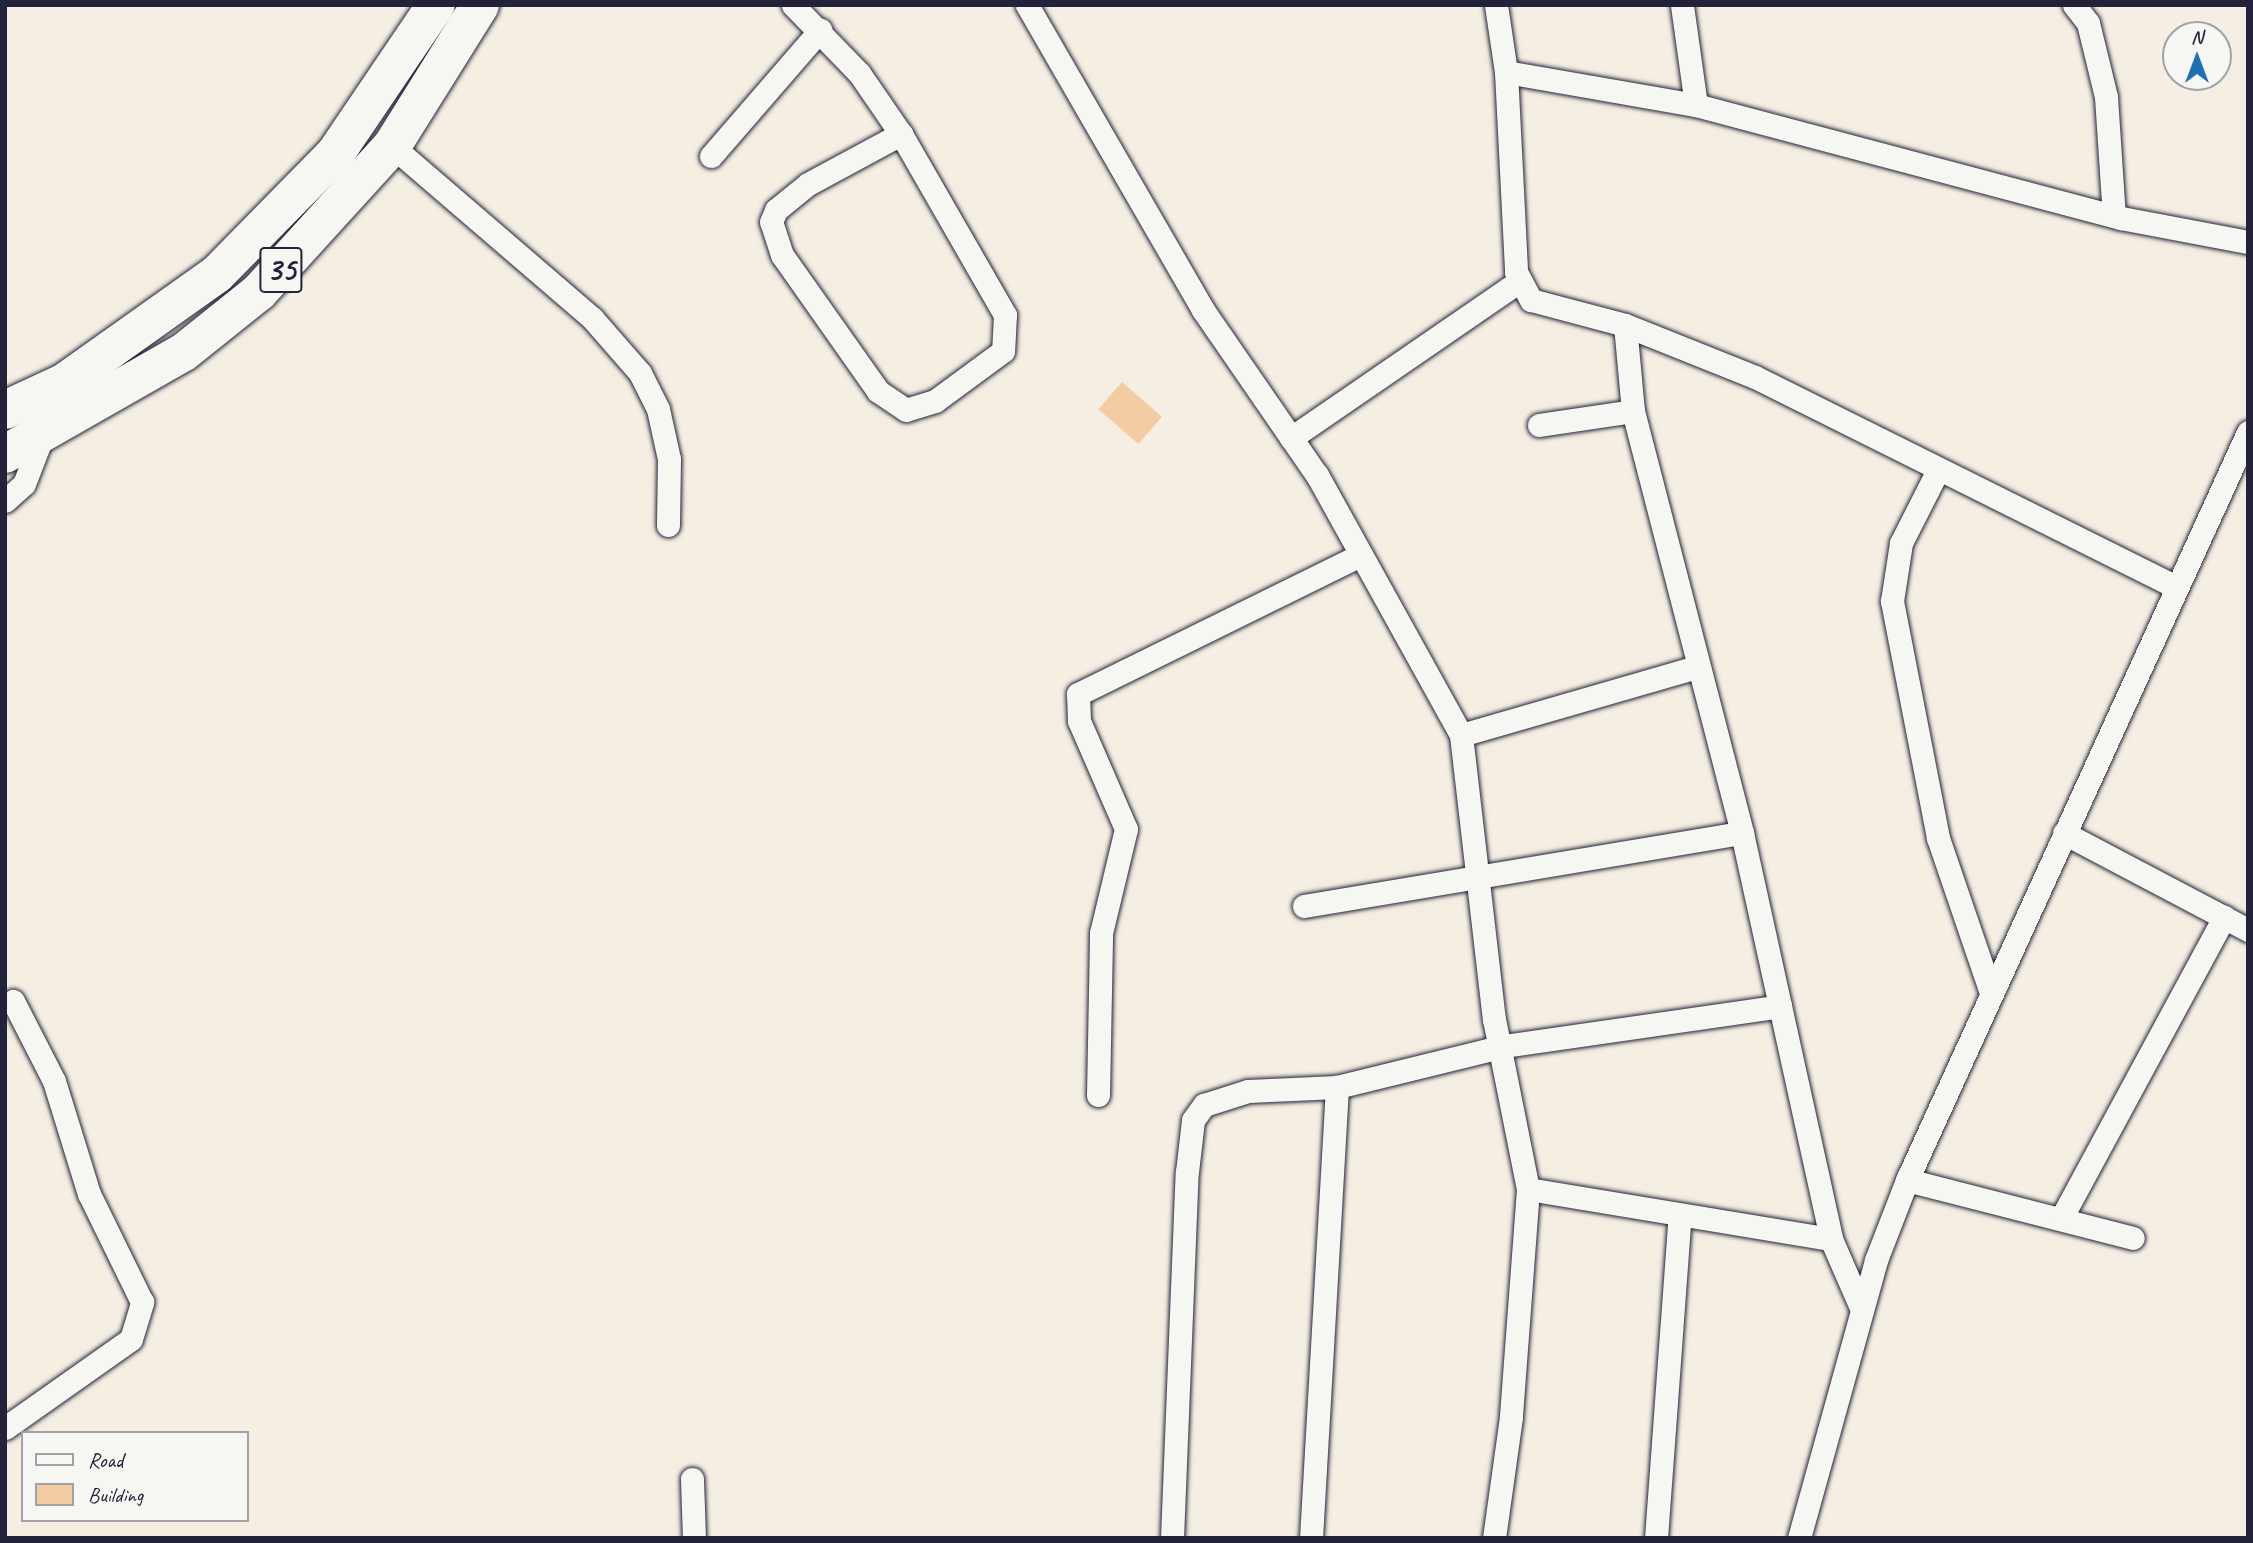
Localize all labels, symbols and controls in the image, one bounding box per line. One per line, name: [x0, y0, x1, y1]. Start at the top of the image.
north arrow: [2162, 21, 2232, 91]
text: N: [2191, 25, 2203, 49]
road number: 35: [258, 240, 304, 300]
legend: [21, 1431, 248, 1522]
text: Road: [88, 1447, 123, 1473]
text: Building: [88, 1482, 143, 1508]

